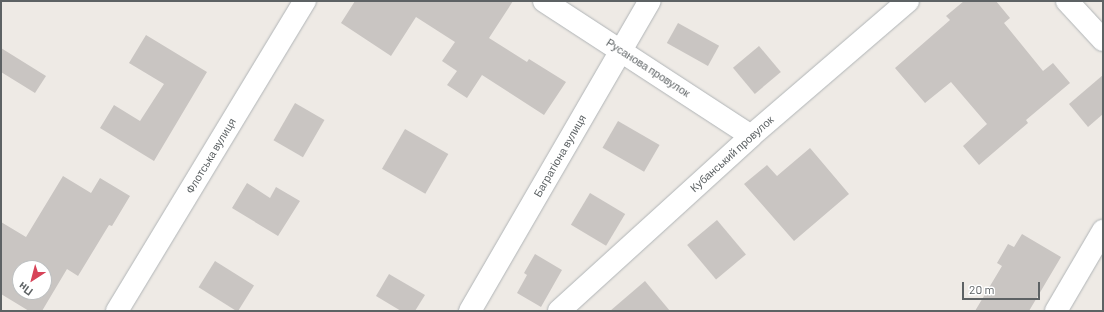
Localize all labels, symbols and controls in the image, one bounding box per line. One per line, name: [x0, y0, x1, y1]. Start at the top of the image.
street label: Русанова провулок: [604, 36, 692, 100]
street label: Багратіона вулиця: [531, 112, 589, 200]
street label: Кубанський провулок: [688, 113, 776, 195]
street label: Флотська вулиця: [183, 116, 239, 196]
north arrow: [12, 260, 52, 300]
scale bar: [964, 274, 1042, 300]
text: Пн: [16, 280, 35, 299]
text: 20 m: [969, 282, 995, 296]

